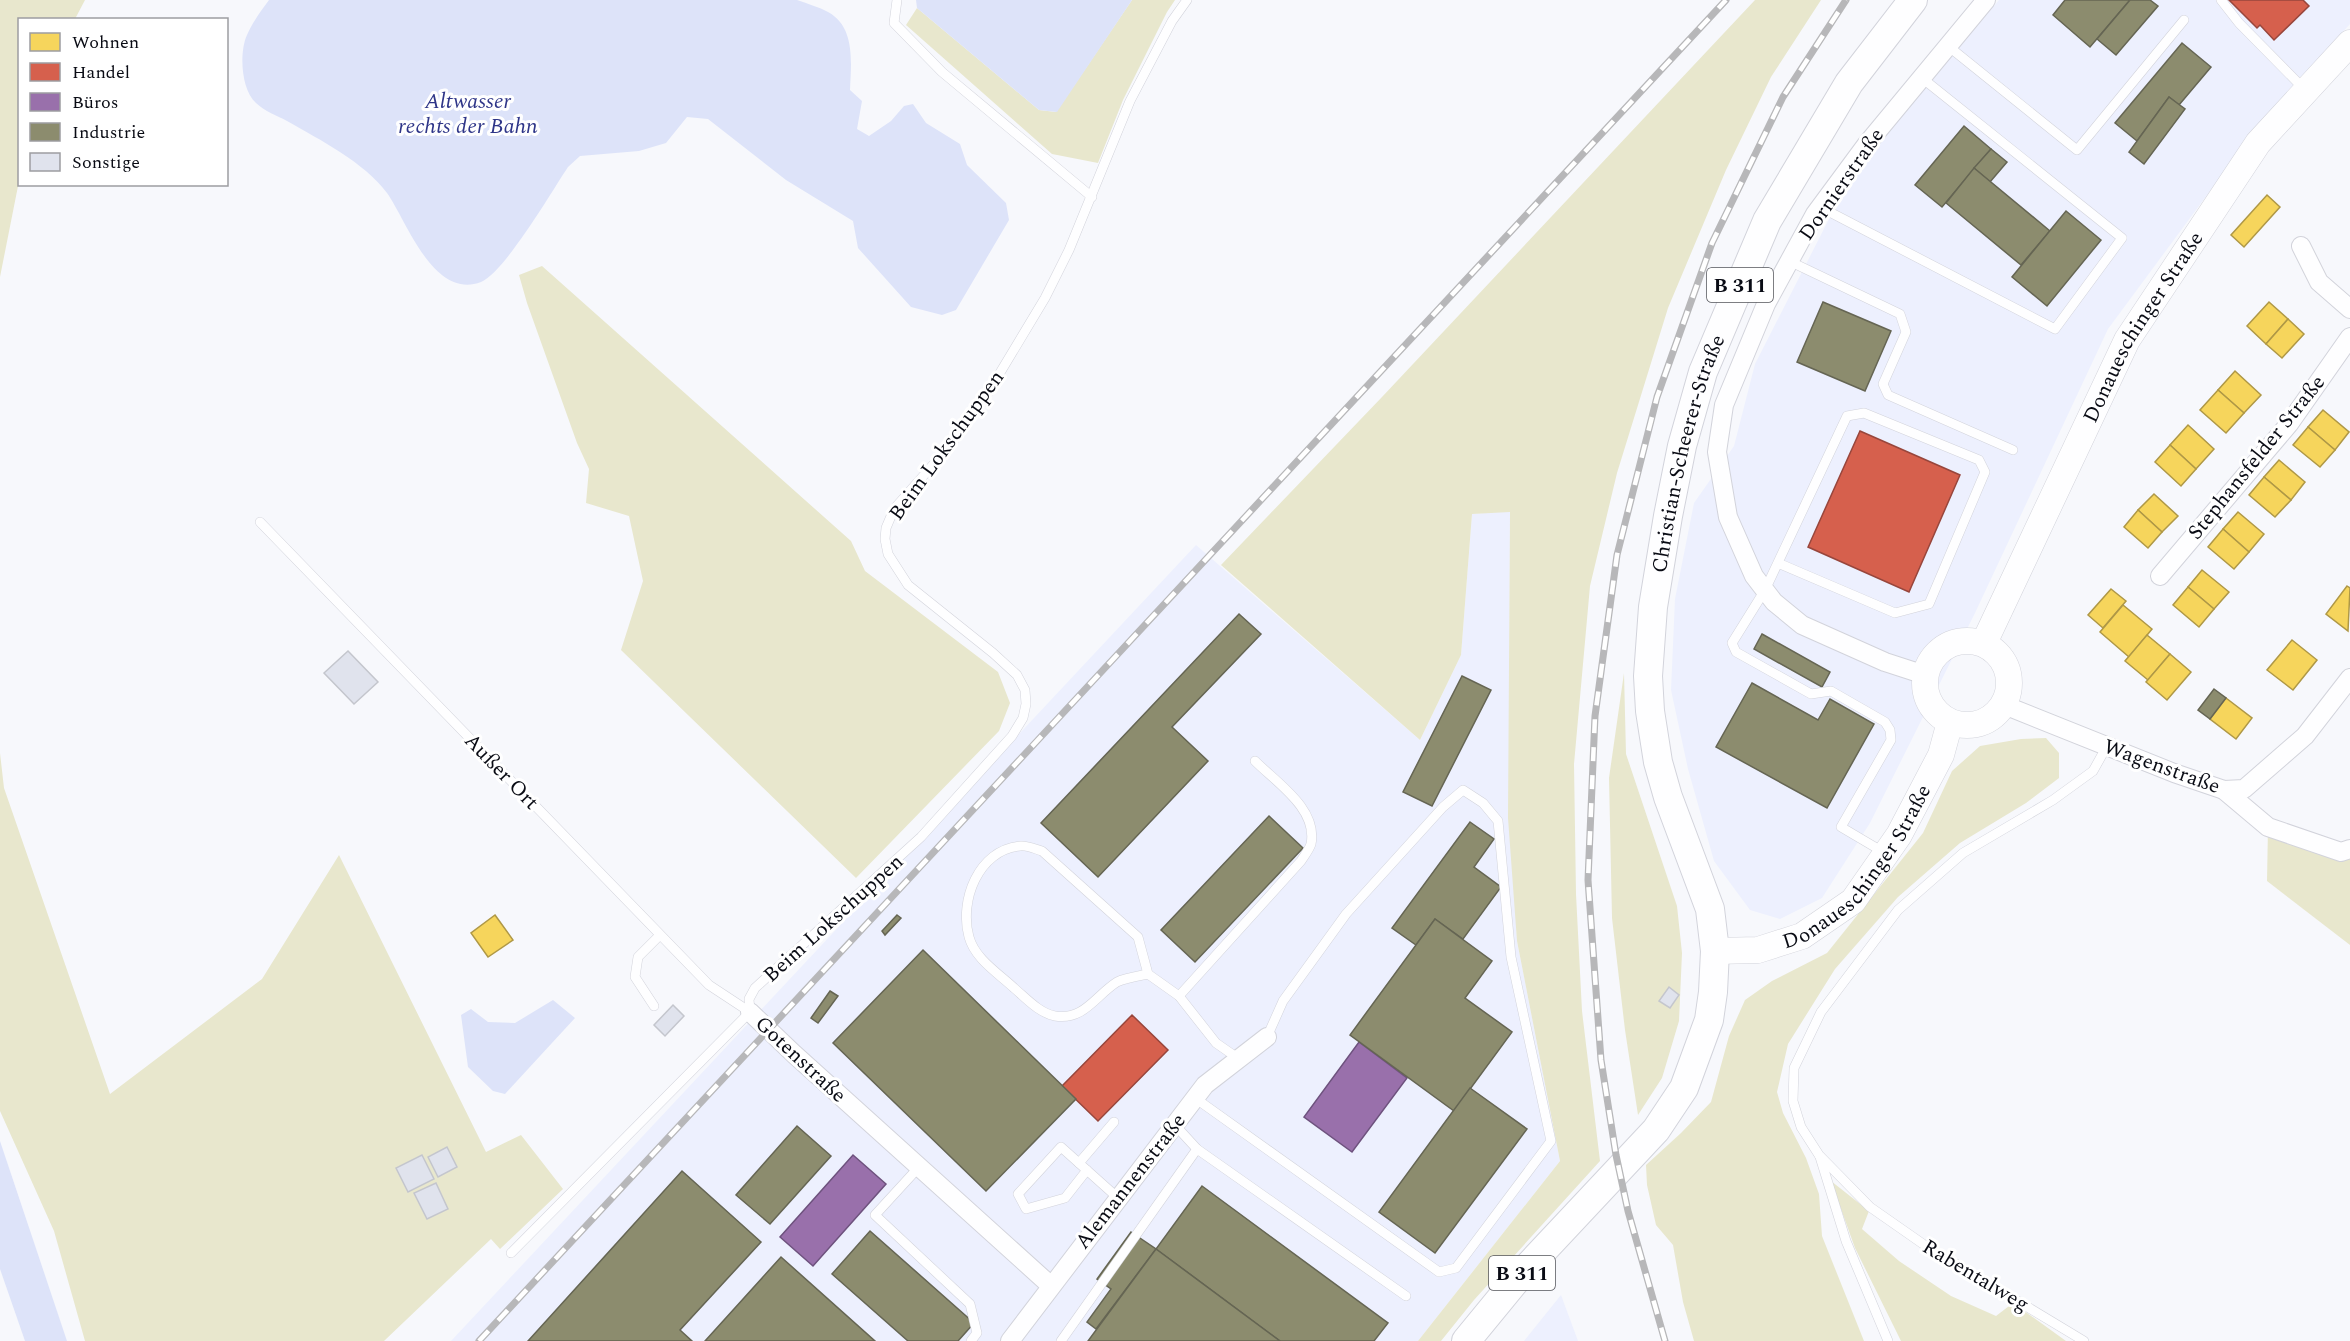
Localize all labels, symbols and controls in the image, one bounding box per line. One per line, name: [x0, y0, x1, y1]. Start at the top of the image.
legend: [18, 18, 228, 186]
text: Wohnen: [72, 29, 139, 56]
text: Handel: [72, 59, 130, 86]
water label: Altwasser rechts der Bahn: [398, 85, 538, 143]
text: Büros: [72, 89, 119, 116]
text: Industrie: [72, 119, 145, 146]
street label: Dornierstraße: [1791, 122, 1893, 248]
text: Sonstige: [72, 149, 140, 176]
street label: Donaueschinger Straße: [2075, 225, 2212, 429]
road number: B 311: [1707, 268, 1773, 302]
street label: Christian-Scheerer-Straße: [1644, 330, 1734, 575]
street label: Beim Lokschuppen: [881, 364, 1012, 528]
street label: Stephansfelder Straße: [2180, 368, 2333, 547]
street label: Außer Ort: [456, 726, 546, 818]
street label: Wagenstraße: [2099, 731, 2225, 803]
street label: Donaueschinger Straße: [1778, 779, 1940, 958]
street label: Beim Lokschuppen: [756, 847, 911, 991]
street label: Gotenstraße: [747, 1009, 853, 1111]
street label: Alemannenstraße: [1067, 1107, 1194, 1257]
street label: Rabentalweg: [1916, 1231, 2035, 1320]
road number: B 311: [1489, 1256, 1555, 1290]

